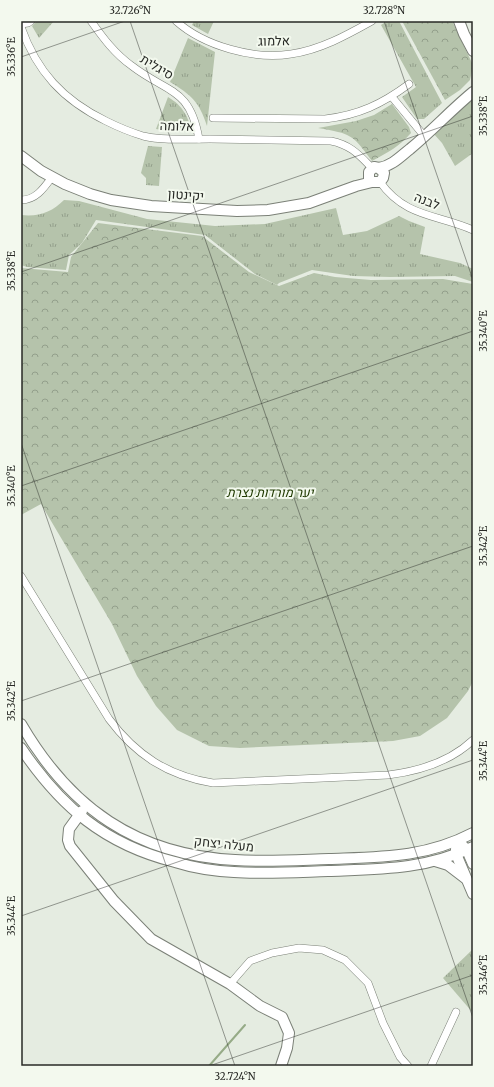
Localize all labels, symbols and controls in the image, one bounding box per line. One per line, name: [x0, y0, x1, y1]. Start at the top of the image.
text: 32.726°N: [109, 4, 151, 17]
text: 32.728°N: [363, 4, 405, 17]
street label: אלמוג: [258, 32, 290, 50]
text: 35.336°E: [5, 37, 18, 77]
street label: סיגלית: [137, 50, 177, 84]
text: 35.338°E: [477, 95, 490, 136]
street label: אלומה: [159, 117, 195, 135]
street label: יקינטון: [167, 185, 205, 205]
street label: לבנה: [412, 188, 442, 214]
text: 35.338°E: [5, 250, 18, 291]
text: 35.340°E: [477, 310, 490, 352]
text: 35.340°E: [5, 465, 18, 507]
park label: יער מורדות נצרת: [226, 484, 315, 501]
text: 35.342°E: [477, 525, 490, 566]
text: 35.342°E: [5, 680, 18, 721]
text: 35.344°E: [477, 740, 490, 781]
street label: מעלה יצחק: [193, 832, 255, 856]
text: 35.344°E: [5, 895, 18, 936]
text: 35.346°E: [477, 954, 490, 995]
text: 32.724°N: [214, 1070, 256, 1083]

